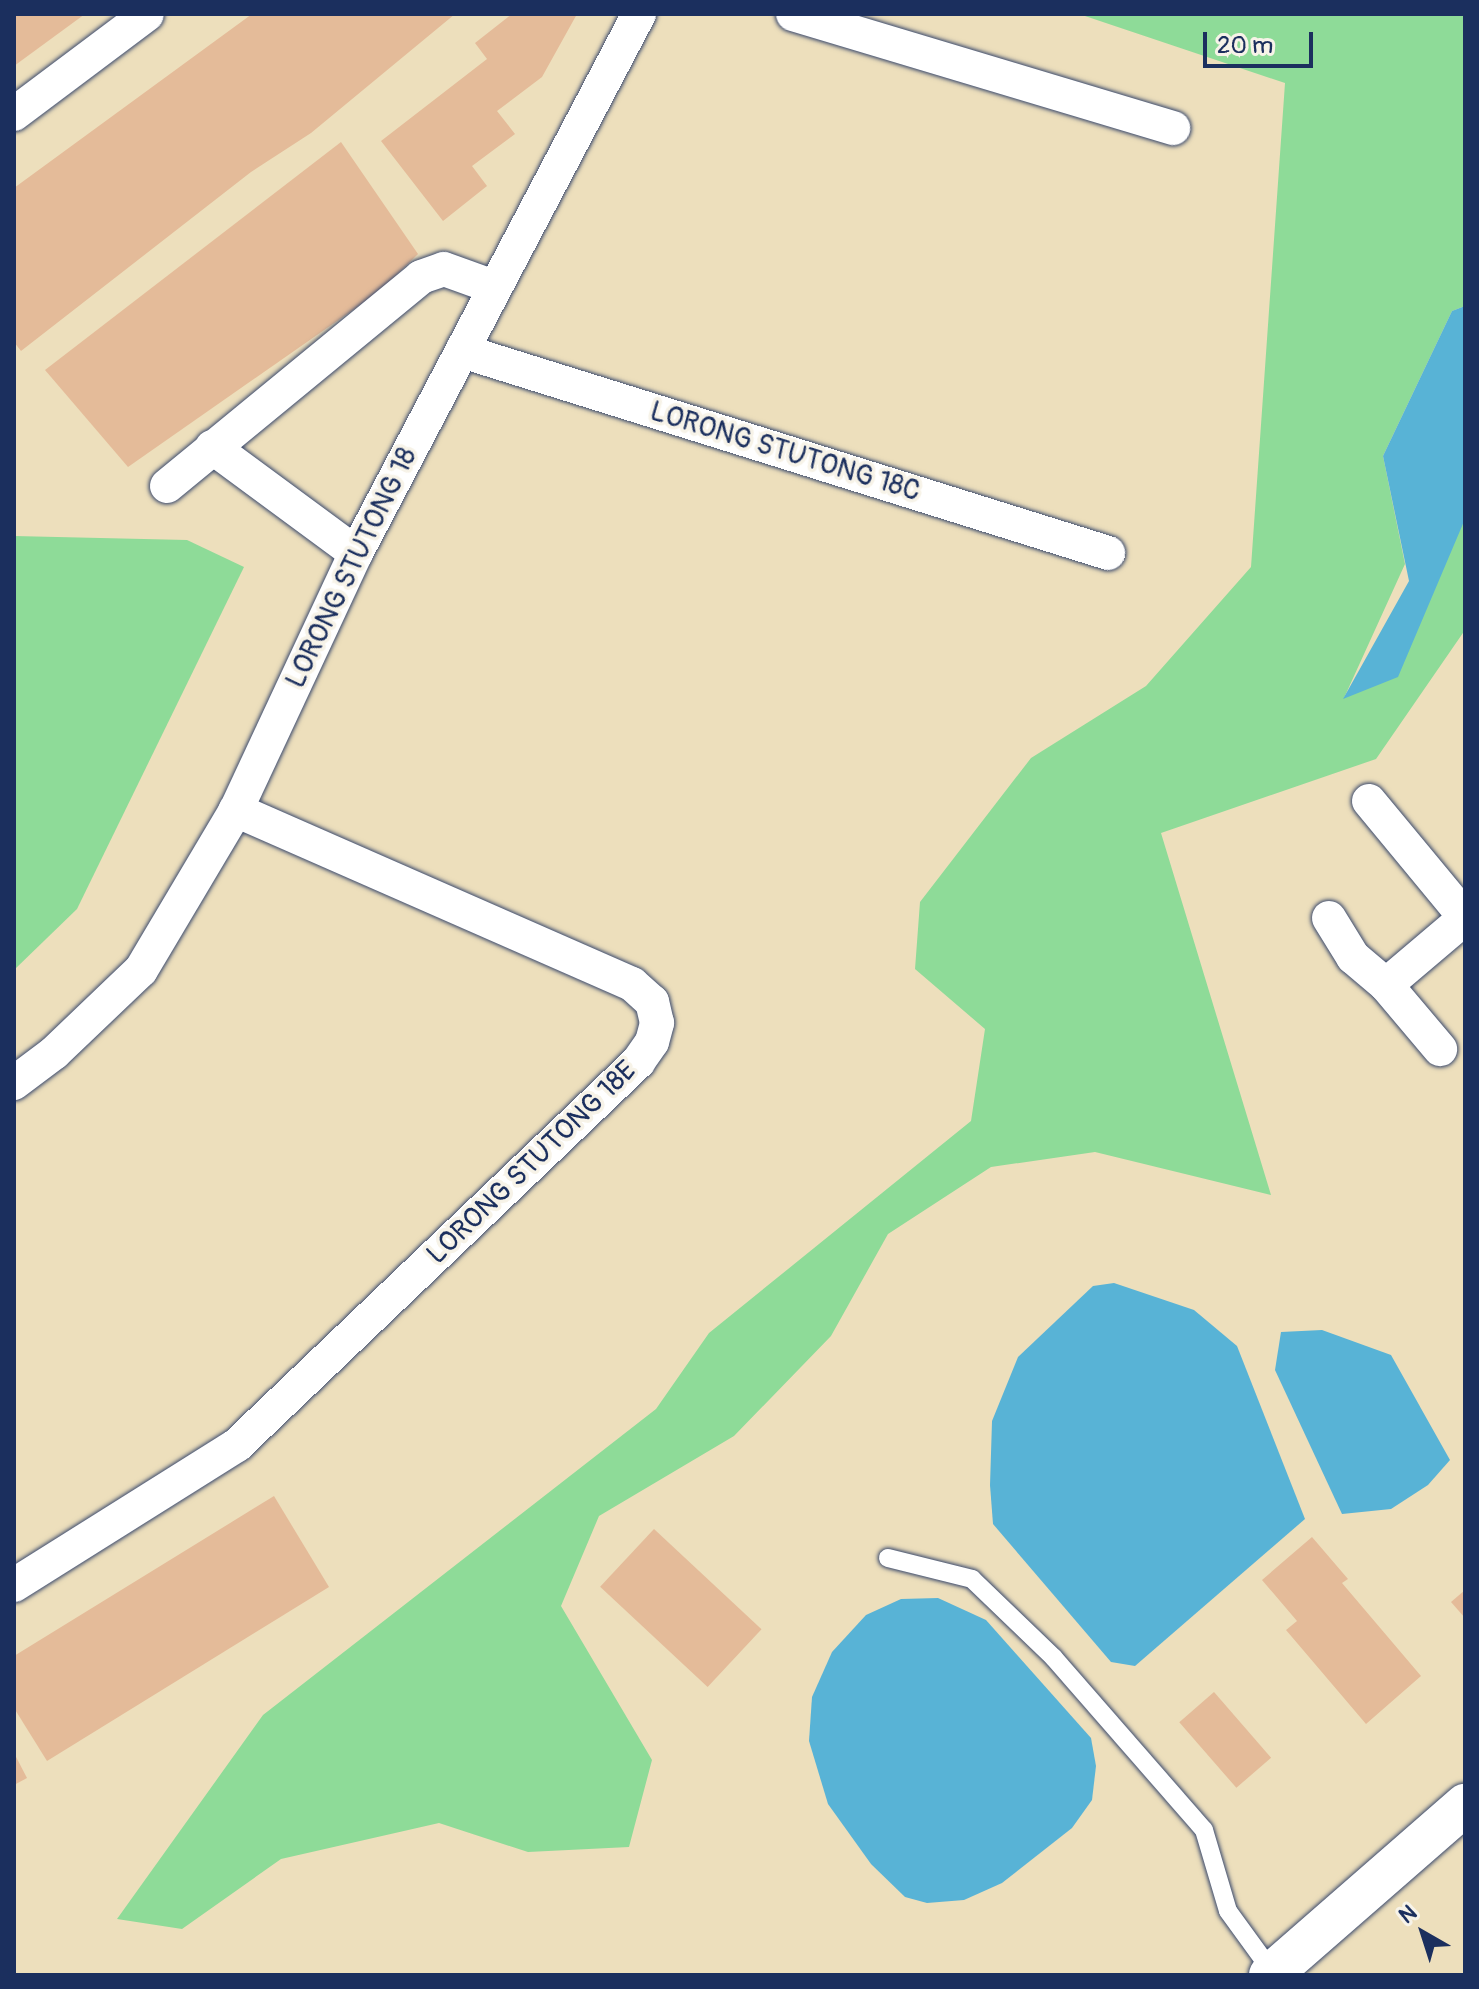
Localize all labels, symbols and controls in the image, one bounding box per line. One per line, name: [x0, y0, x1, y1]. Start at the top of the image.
scale bar: [1207, 16, 1317, 66]
text: 20 m: [1217, 31, 1273, 60]
street label: LORONG STUTONG 18C: [646, 395, 924, 509]
street label: LORONG STUTONG 18: [279, 442, 425, 694]
street label: LORONG STUTONG 18E: [420, 1054, 644, 1272]
north arrow: [1383, 1893, 1463, 1973]
text: N: [1393, 1899, 1422, 1930]

